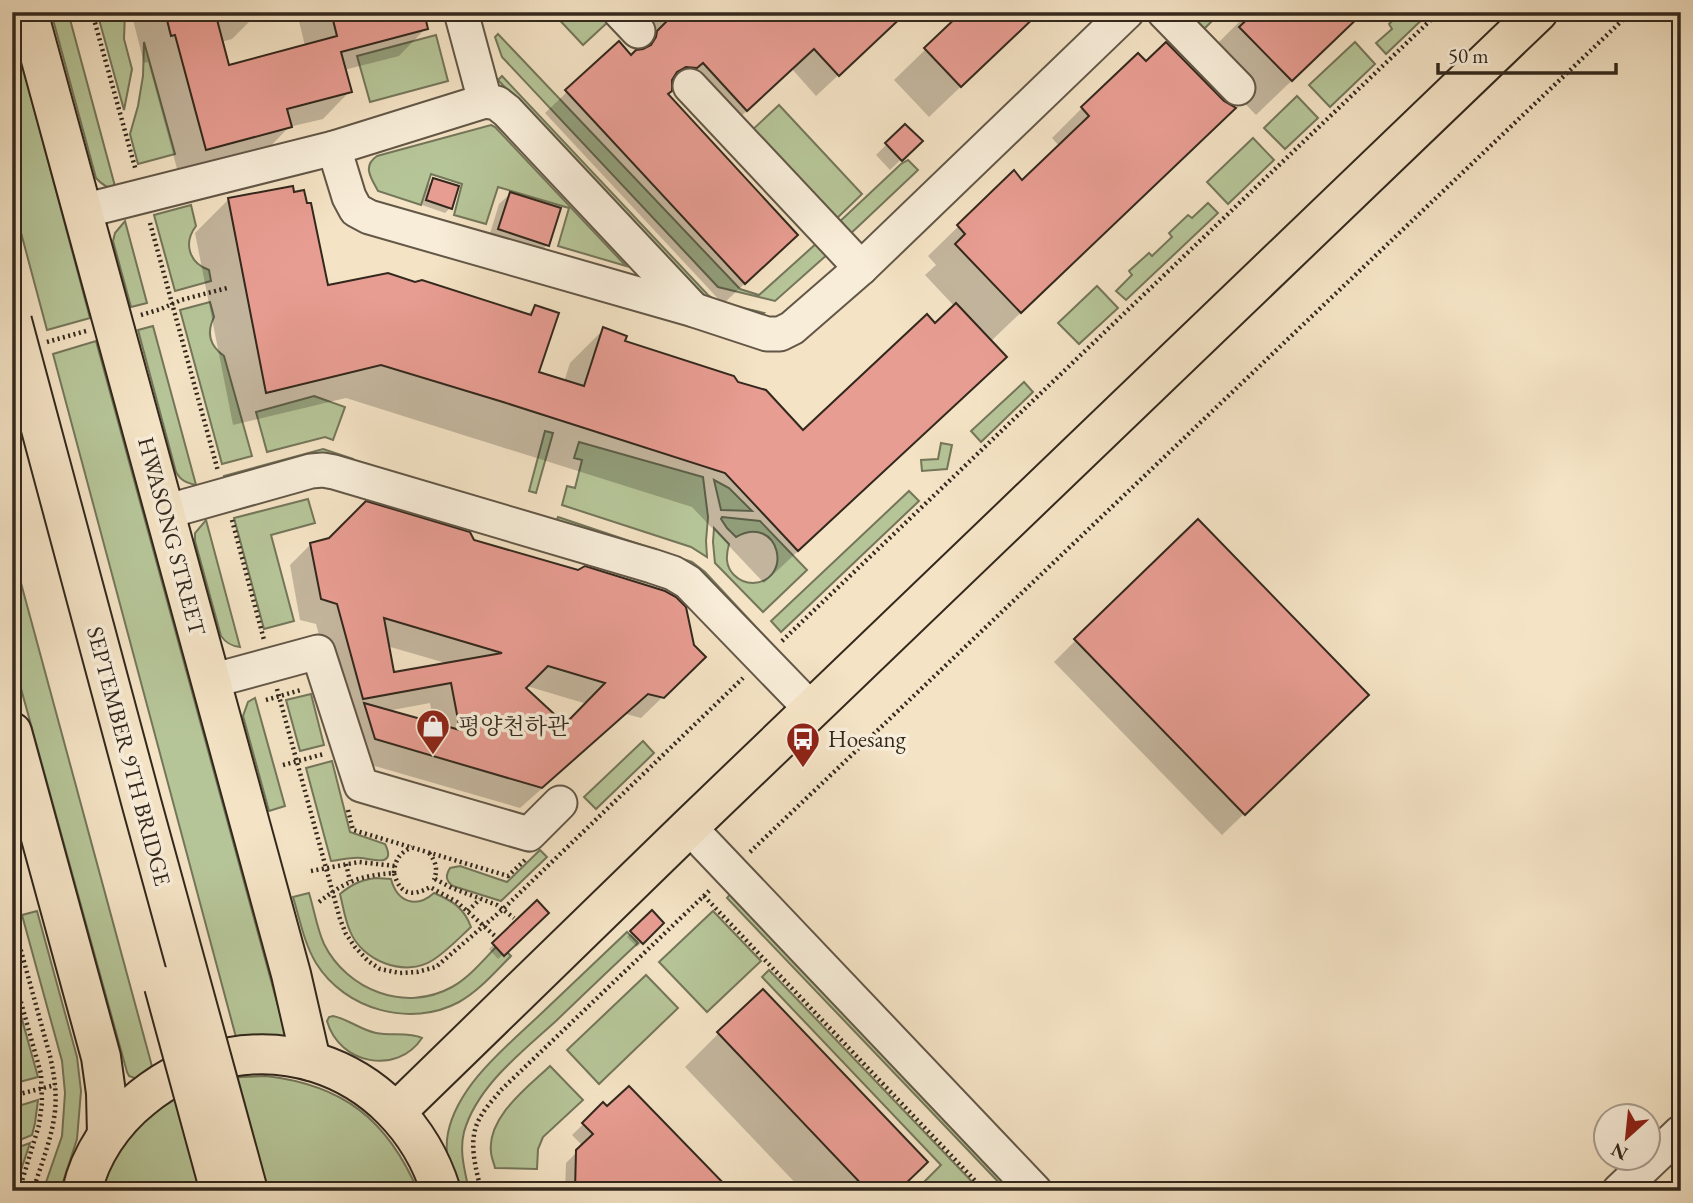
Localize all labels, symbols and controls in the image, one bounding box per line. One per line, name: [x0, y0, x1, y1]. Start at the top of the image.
scale bar: [1438, 32, 1616, 76]
text: 50 m: [1448, 42, 1489, 69]
street label: HWASONG STREET: [131, 433, 213, 639]
street label: SEPTEMBER 9TH BRIDGE: [80, 623, 178, 889]
shop icon: 평양천하관: [414, 707, 452, 756]
place label: 평양천하관: [458, 711, 570, 741]
bus stop icon: Hoesang: [784, 720, 822, 769]
place label: Hoesang: [828, 724, 907, 754]
north arrow: [1592, 1102, 1662, 1172]
text: N: [1606, 1137, 1632, 1166]

